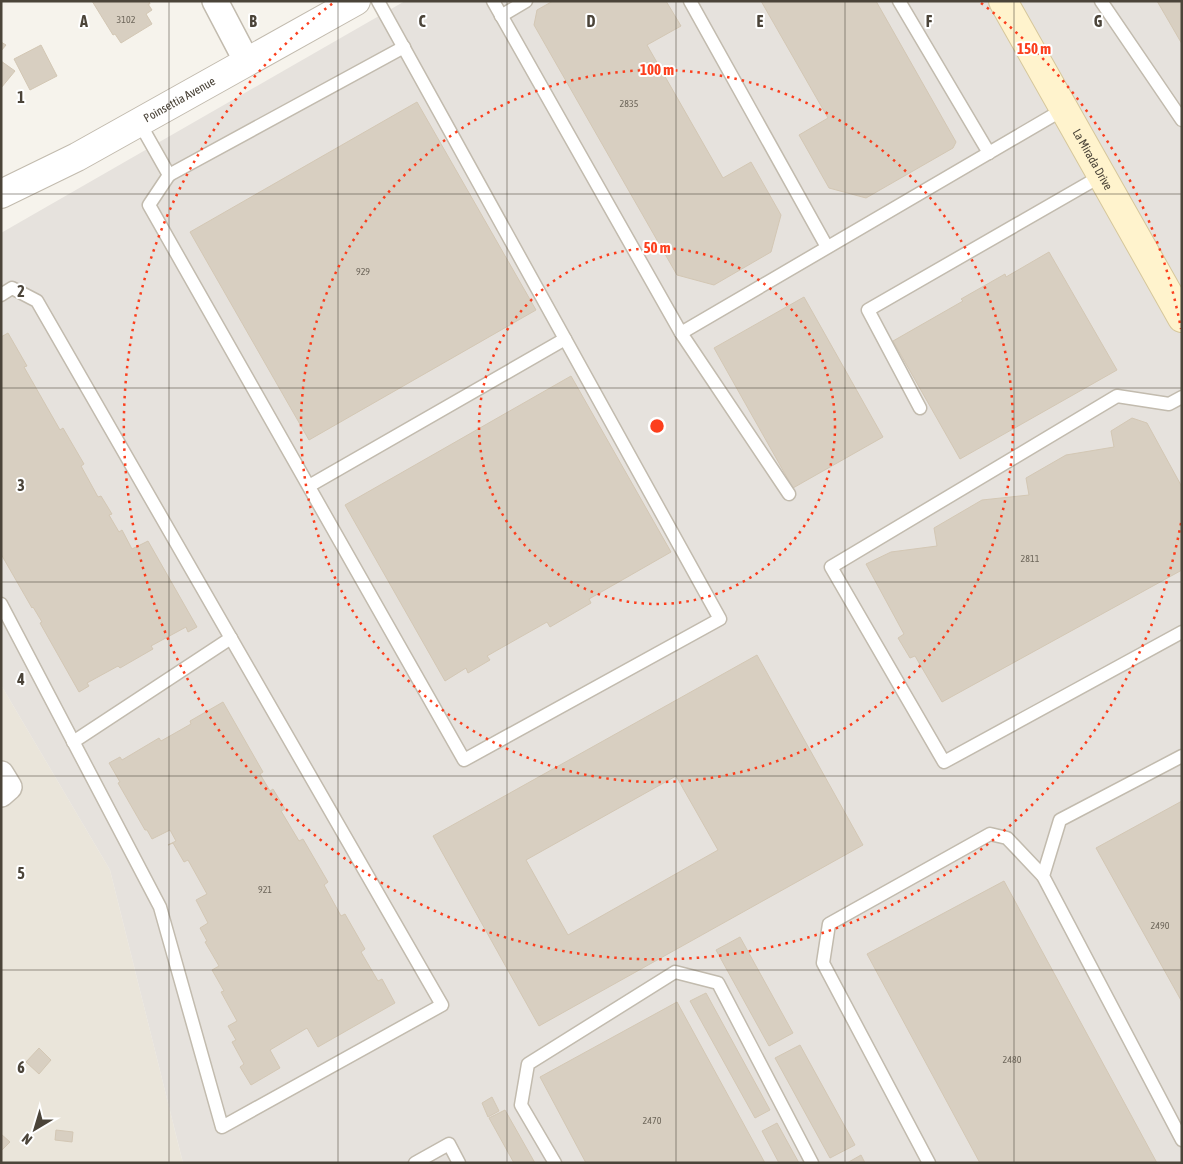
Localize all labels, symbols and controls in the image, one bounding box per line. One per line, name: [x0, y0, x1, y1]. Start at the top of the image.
text: A: [79, 12, 88, 30]
text: B: [249, 12, 257, 30]
text: C: [418, 12, 426, 30]
text: D: [587, 12, 596, 30]
text: E: [757, 12, 764, 30]
text: F: [926, 12, 933, 30]
text: G: [1094, 12, 1103, 30]
house number: 3102: [117, 14, 136, 25]
text: 150 m: [1017, 40, 1051, 57]
text: 100 m: [640, 61, 674, 78]
street label: Poinsettia Avenue: [141, 74, 218, 125]
text: 1: [17, 88, 25, 106]
house number: 2835: [620, 98, 639, 109]
street label: La Mirada Drive: [1070, 126, 1115, 192]
text: 50 m: [644, 239, 671, 256]
house number: 929: [356, 266, 370, 277]
text: 2: [17, 282, 25, 300]
centre of rings: [648, 417, 666, 435]
text: 3: [17, 476, 25, 494]
house number: 2811: [1021, 553, 1040, 564]
text: 4: [16, 670, 25, 688]
text: 5: [17, 864, 25, 882]
house number: 921: [258, 884, 272, 895]
house number: 2490: [1151, 920, 1170, 931]
house number: 2480: [1003, 1054, 1022, 1065]
text: 6: [17, 1058, 25, 1076]
north arrow: [10, 1104, 60, 1154]
house number: 2470: [643, 1115, 662, 1126]
text: N: [19, 1130, 35, 1148]

